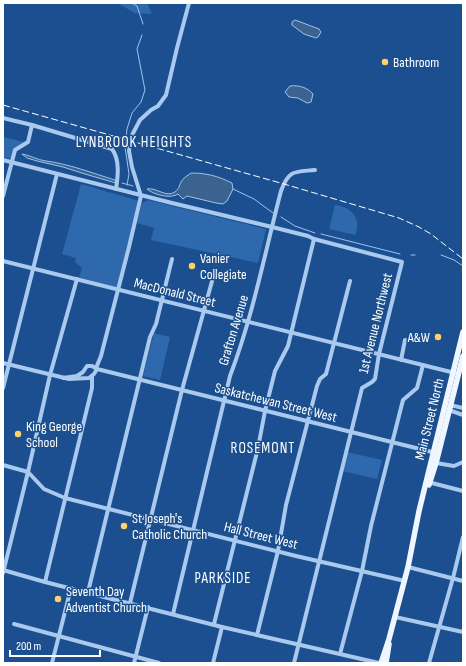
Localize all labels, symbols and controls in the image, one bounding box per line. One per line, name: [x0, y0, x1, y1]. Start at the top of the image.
place label: Bathroom: [393, 54, 439, 71]
marker: Bathroom: [380, 57, 390, 67]
district label: LYNBROOK HEIGHTS: [76, 133, 192, 152]
place label: Vanier Collegiate: [200, 250, 247, 283]
marker: Vanier Collegiate: [187, 261, 197, 271]
street label: 1st Avenue Northwest: [355, 271, 396, 375]
street label: MacDonald Street: [132, 274, 217, 311]
street label: Grafton Avenue: [215, 293, 252, 367]
place label: A&W: [407, 329, 430, 346]
marker: A&W: [433, 332, 443, 342]
street label: Main Street North: [411, 376, 448, 462]
street label: Saskatchewan Street West: [213, 379, 339, 426]
place label: King George School: [26, 418, 82, 451]
marker: King George School: [13, 429, 23, 439]
district label: ROSEMONT: [231, 439, 295, 458]
place label: St Joseph's Catholic Church: [132, 510, 207, 543]
street label: Hall Street West: [222, 518, 300, 553]
marker: St Joseph's Catholic Church: [119, 521, 129, 531]
district label: PARKSIDE: [194, 569, 252, 588]
place label: Seventh Day Adventist Church: [65, 583, 147, 616]
marker: Seventh Day Adventist Church: [53, 594, 63, 604]
scale bar: [10, 632, 100, 658]
text: 200 m: [16, 639, 42, 654]

